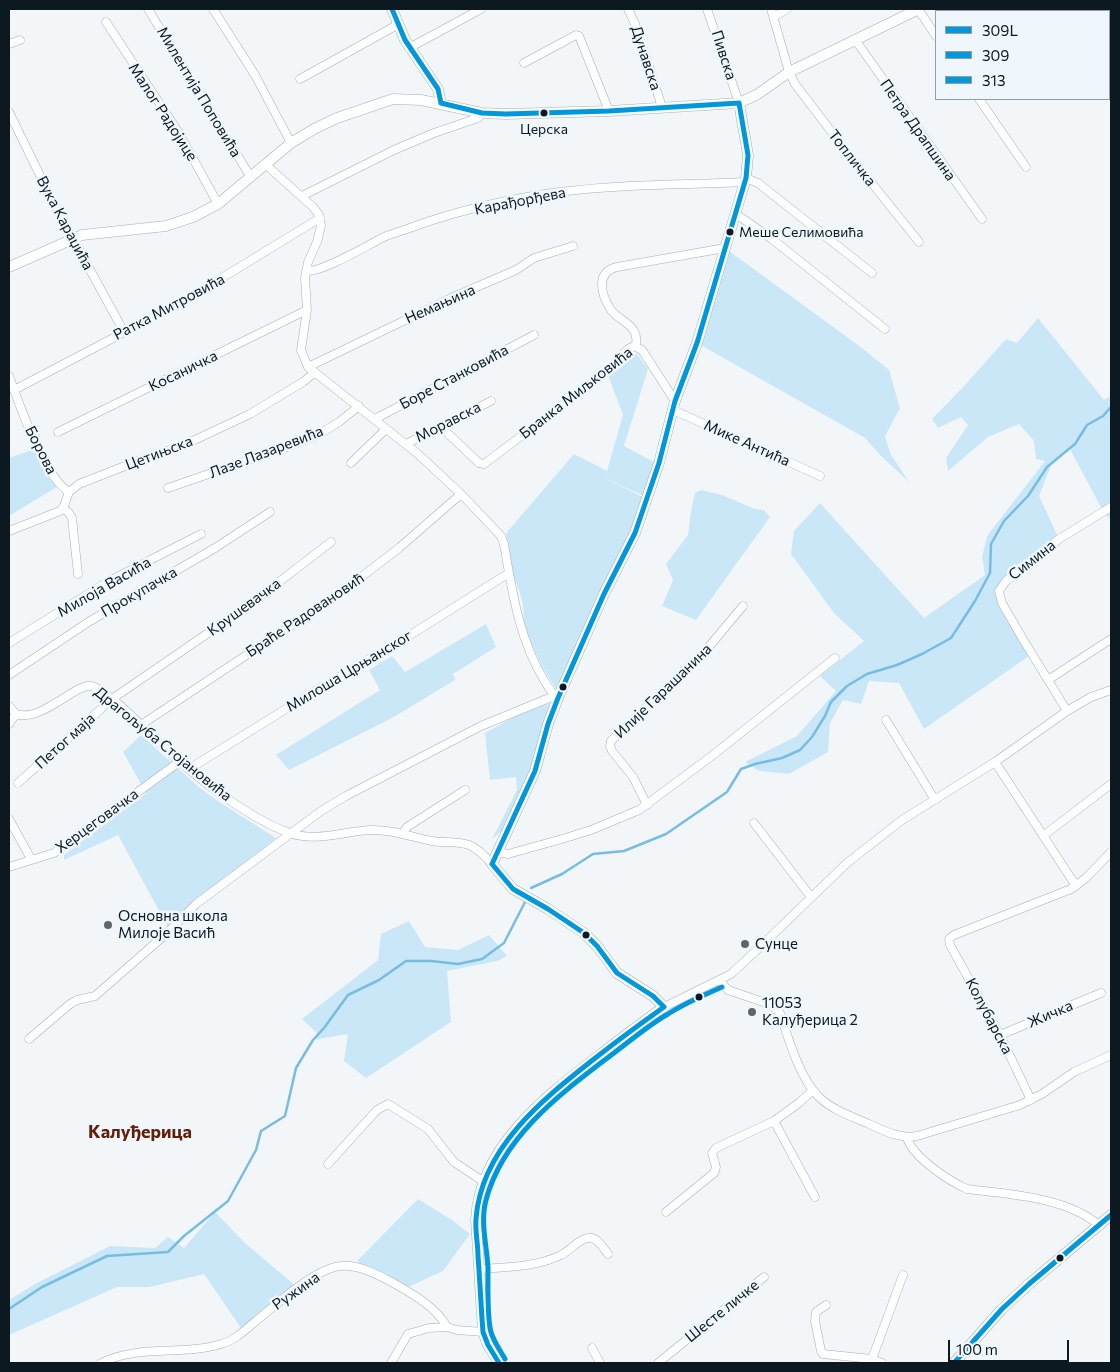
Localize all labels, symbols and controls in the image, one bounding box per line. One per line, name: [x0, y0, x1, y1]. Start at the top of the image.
legend: [935, 10, 1110, 100]
text: 309L: [982, 21, 1018, 39]
street label: Дунавска: [627, 23, 665, 93]
street label: Милентија Поповића: [153, 24, 245, 160]
street label: Пивска: [708, 28, 740, 82]
text: 309: [982, 46, 1009, 64]
street label: Малог Радојице: [125, 60, 201, 164]
text: 313: [982, 71, 1006, 89]
street label: Петра Драпшина: [876, 76, 960, 184]
marker: Церска: [539, 108, 549, 118]
place label: Церска: [520, 121, 568, 137]
street label: Топличка: [824, 126, 880, 190]
street label: Вука Караџића: [33, 173, 97, 273]
street label: Карађорђева: [473, 183, 567, 219]
place label: Меше Селимовића: [739, 224, 864, 240]
marker: Меше Селимовића: [725, 227, 735, 237]
street label: Ратка Митровића: [110, 270, 228, 344]
street label: Немањина: [402, 281, 478, 327]
street label: Боре Станковића: [396, 341, 512, 413]
street label: Бранка Миљковића: [516, 343, 636, 443]
street label: Косаничка: [146, 347, 220, 395]
street label: Моравска: [412, 398, 484, 446]
street label: Мике Антића: [701, 416, 793, 470]
street label: Лазе Лазаревића: [206, 422, 326, 482]
street label: Борова: [21, 423, 61, 477]
street label: Цетињска: [123, 432, 195, 474]
street label: Симина: [1005, 536, 1059, 584]
street label: Милоја Васића: [54, 553, 154, 621]
street label: Прокупачка: [98, 563, 180, 621]
street label: Браће Радовановић: [243, 569, 367, 661]
street label: Крушевачка: [204, 574, 284, 640]
street label: Милоша Црњанског: [283, 626, 415, 716]
street label: Илије Гарашанина: [611, 640, 715, 742]
unlabelled marker: [558, 682, 568, 692]
street label: Драгољуба Стојановића: [91, 683, 235, 805]
street label: Петог маја: [31, 709, 99, 773]
street label: Херцеговачка: [52, 785, 142, 857]
place label: Основна школа Милоје Васић: [118, 907, 228, 942]
marker: Основна школа Милоје Васић: [102, 919, 114, 931]
unlabelled marker: [581, 930, 591, 940]
place label: Сунце: [755, 935, 798, 953]
marker: Сунце: [739, 938, 751, 950]
street label: Колубарска: [961, 975, 1017, 1057]
unlabelled marker: [694, 992, 704, 1002]
place label: 11053 Калуђерица 2: [762, 994, 858, 1029]
street label: Жичка: [1024, 996, 1076, 1032]
marker: 11053 Калуђерица 2: [746, 1006, 758, 1018]
district label: Калуђерица: [88, 1121, 192, 1143]
unlabelled marker: [1055, 1253, 1065, 1263]
street label: Ружина: [269, 1268, 323, 1314]
street label: Шесте личке: [682, 1276, 762, 1346]
scale bar: [950, 1330, 1071, 1362]
text: 100 m: [956, 1340, 998, 1358]

